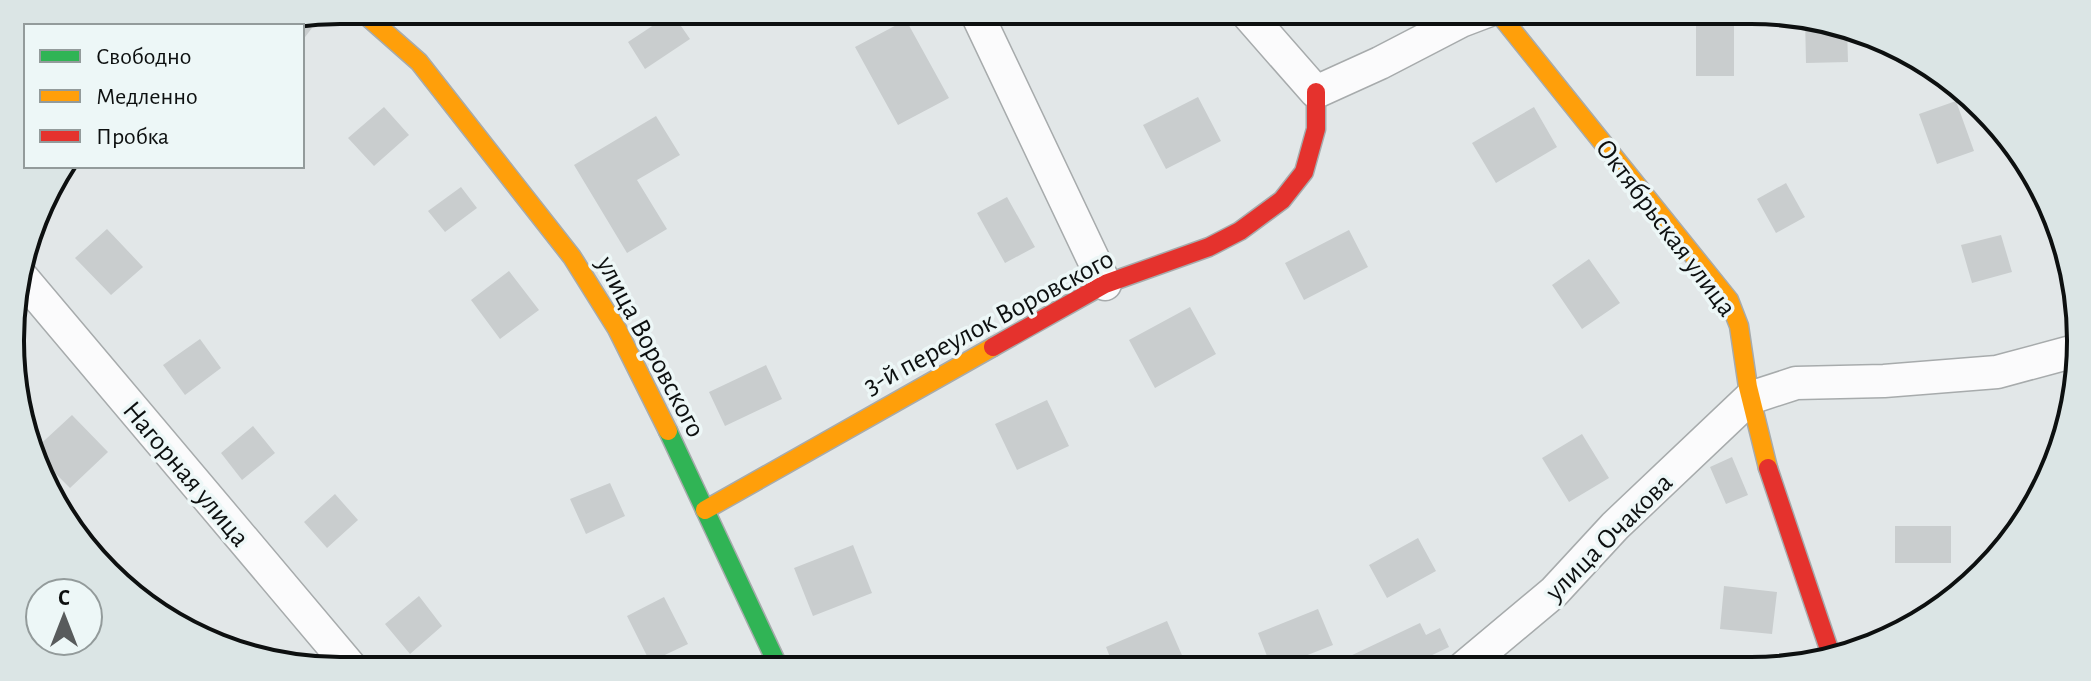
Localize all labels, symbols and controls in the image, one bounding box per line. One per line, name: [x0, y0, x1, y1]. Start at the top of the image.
legend: [24, 24, 304, 168]
text: Свободно: [96, 45, 191, 69]
text: Медленно: [96, 85, 198, 109]
text: Пробка: [96, 125, 169, 149]
street label: Октябрьская улица: [1590, 134, 1741, 322]
street label: 3-й переулок Воровского: [860, 245, 1118, 400]
street label: улица Воровского: [590, 251, 710, 442]
street label: Нагорная улица: [117, 396, 254, 552]
street label: улица Очакова: [1540, 468, 1679, 607]
north arrow: [24, 577, 104, 657]
text: С: [58, 587, 70, 609]

